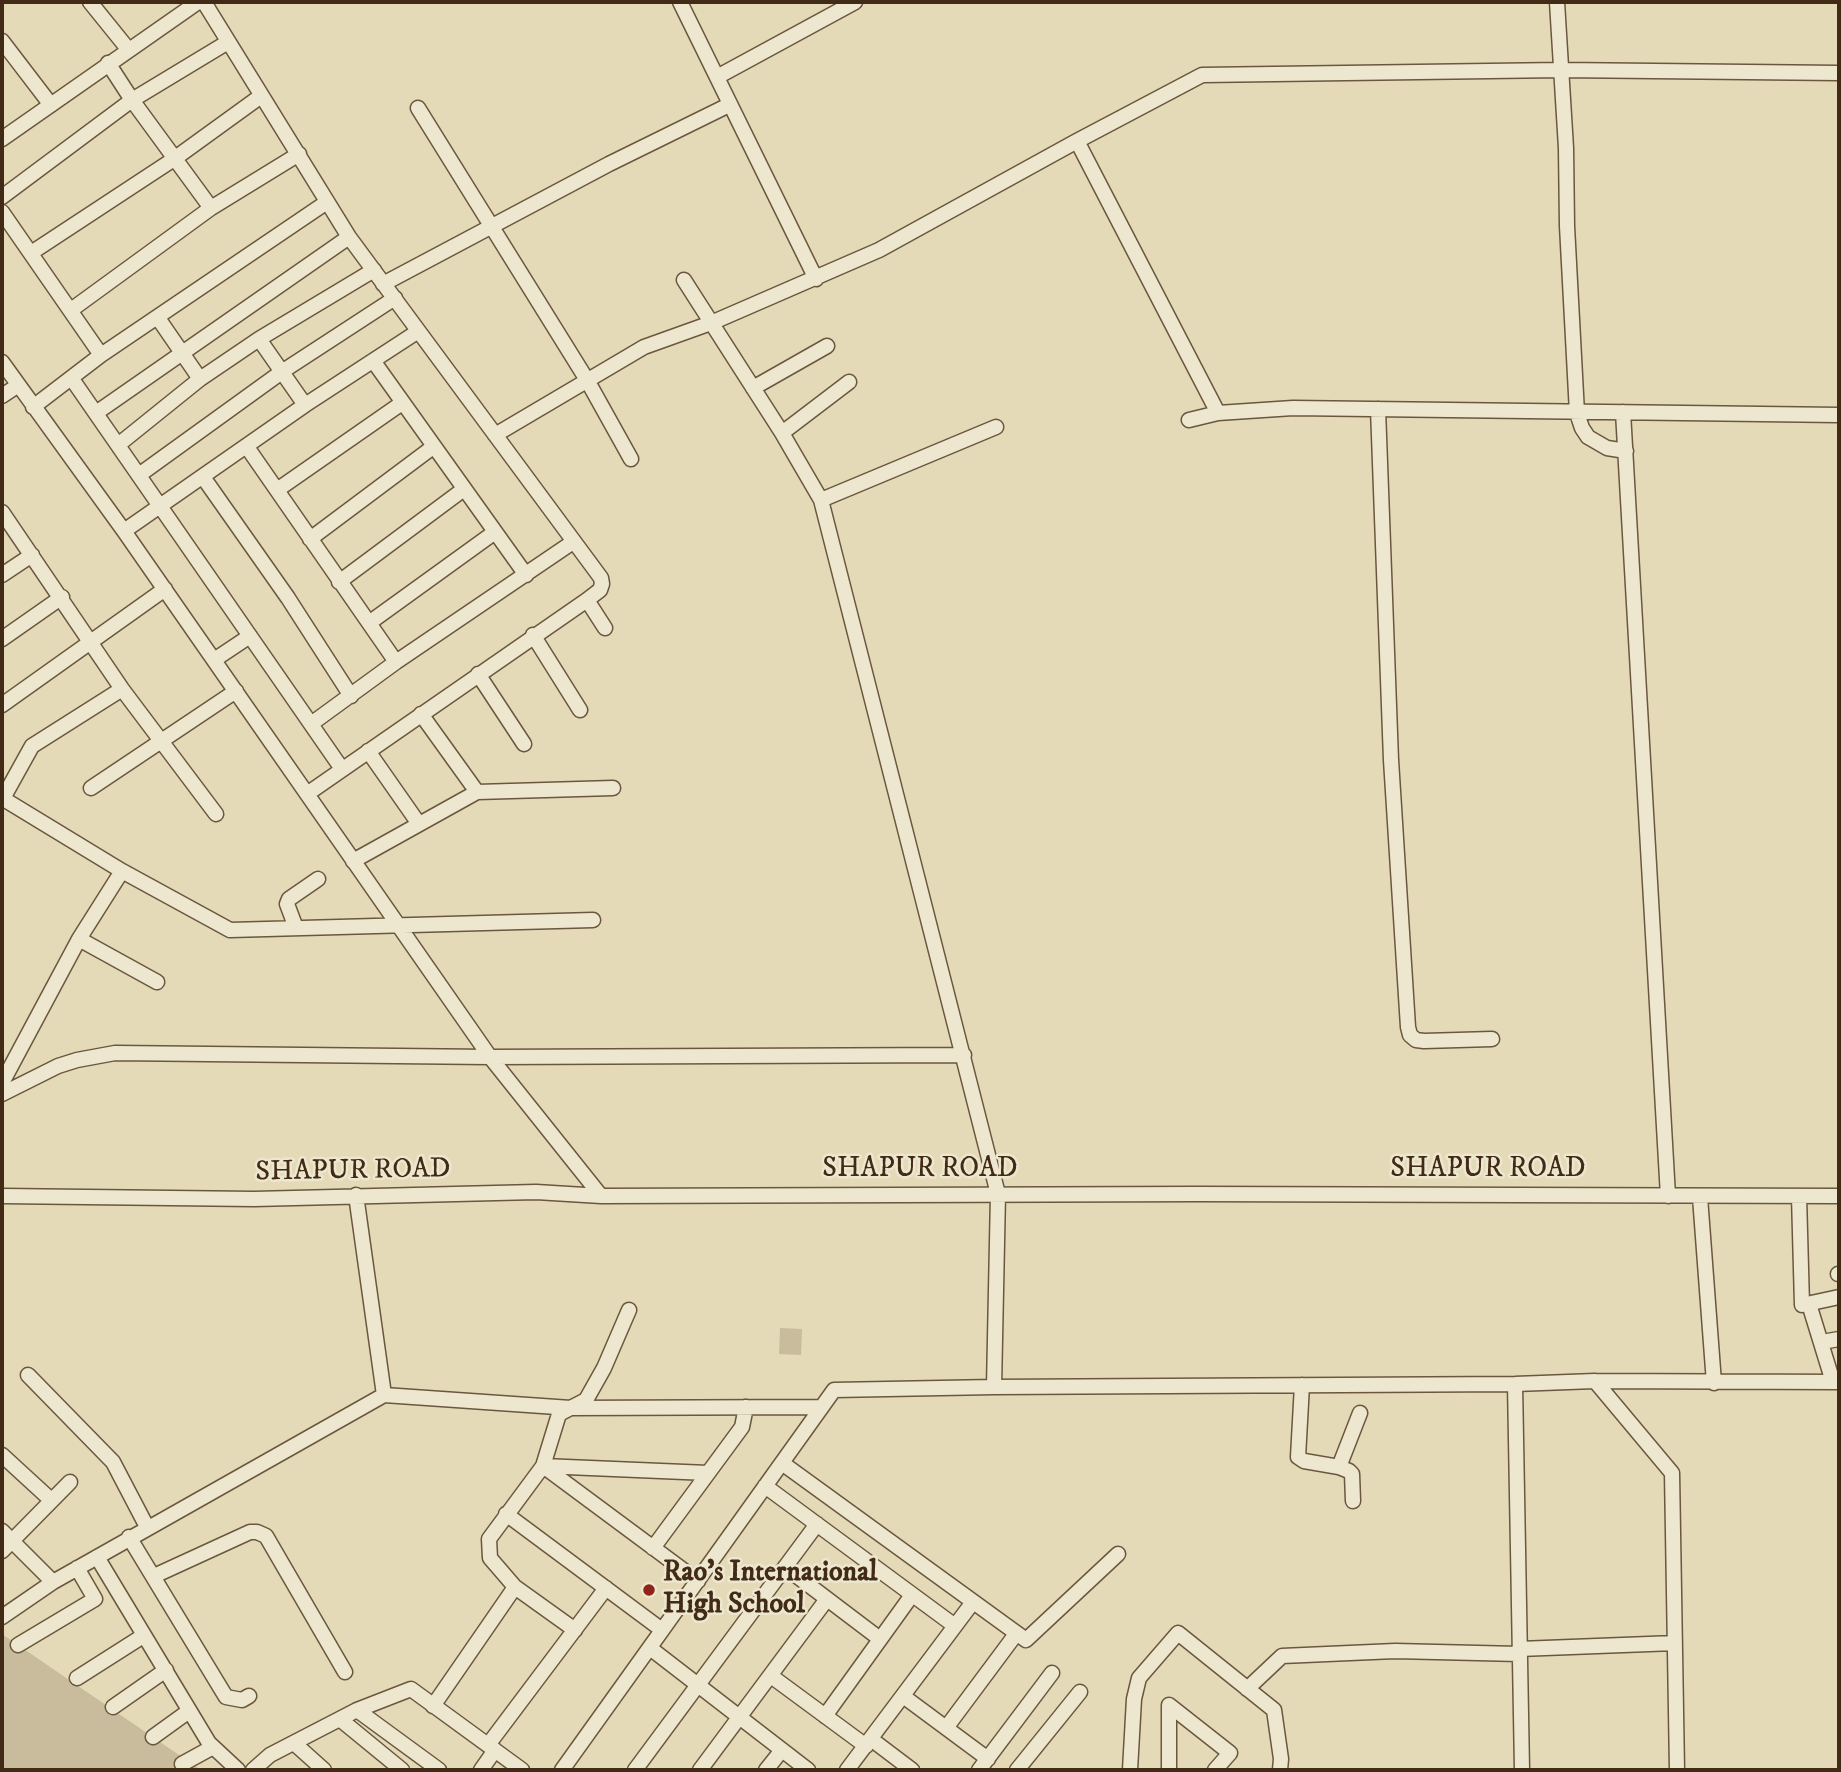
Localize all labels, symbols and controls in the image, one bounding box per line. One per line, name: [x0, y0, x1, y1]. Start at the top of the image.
street label: SHAPUR ROAD: [255, 1153, 451, 1191]
street label: SHAPUR ROAD: [822, 1153, 1018, 1187]
street label: SHAPUR ROAD: [1390, 1153, 1586, 1187]
place label: Rao's International High School: [663, 1557, 878, 1623]
marker: Rao's International High School: [641, 1582, 657, 1598]

